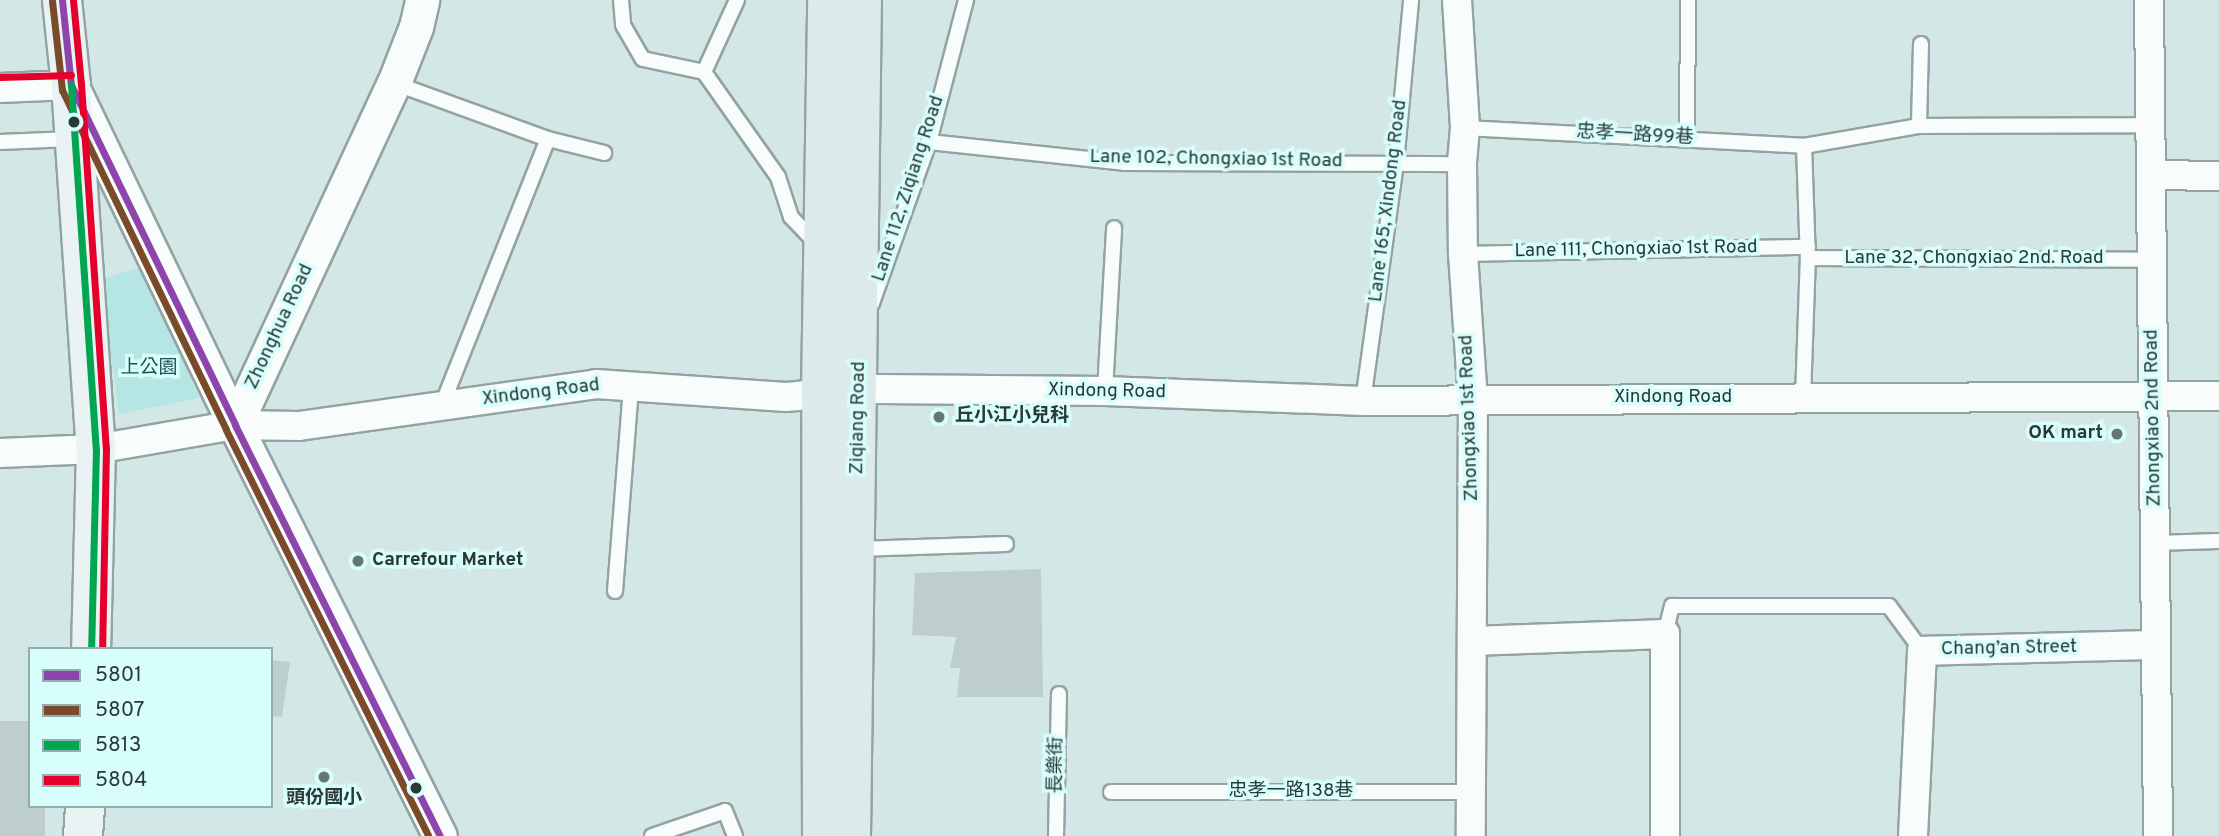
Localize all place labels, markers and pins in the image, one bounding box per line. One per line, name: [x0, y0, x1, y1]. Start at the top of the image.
unlabelled marker: [67, 115, 81, 129]
place label: 丘小江小兒科: [955, 406, 1069, 428]
marker: 丘小江小兒科: [929, 407, 949, 427]
place label: OK mart: [2028, 423, 2103, 445]
marker: OK mart: [2109, 426, 2125, 442]
place label: Carrefour Market: [372, 550, 523, 572]
marker: Carrefour Market: [350, 553, 366, 569]
marker: 頭份國小: [316, 769, 332, 785]
unlabelled marker: [409, 781, 423, 795]
place label: 頭份國小: [286, 788, 362, 810]

